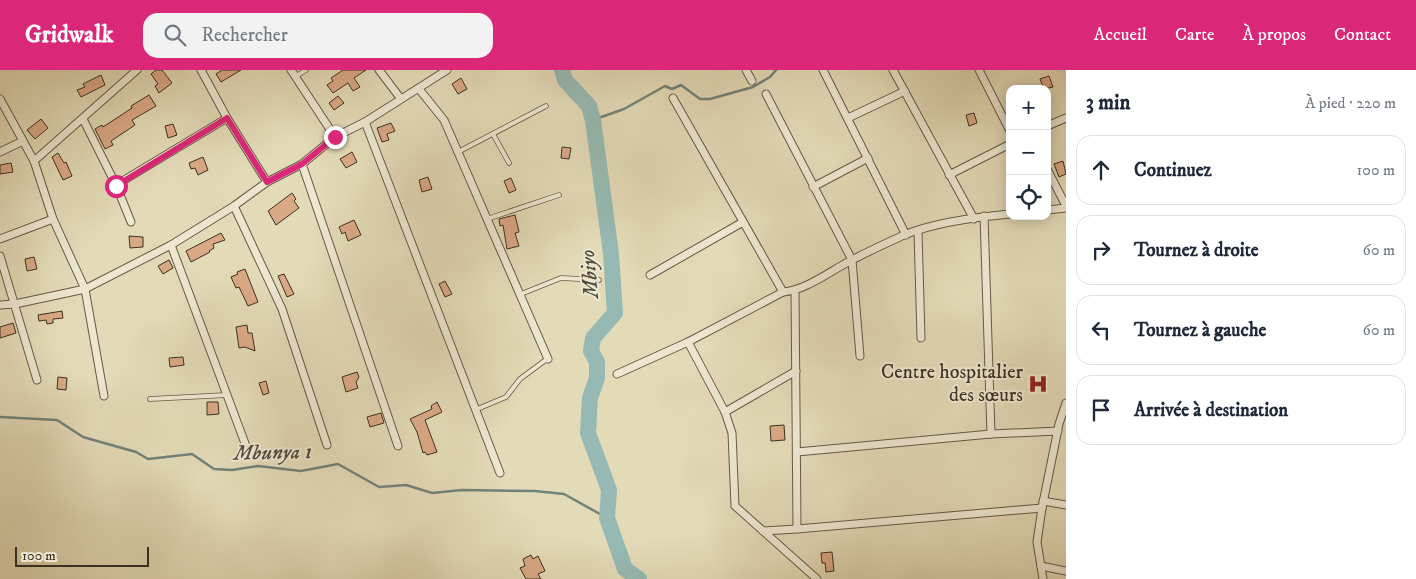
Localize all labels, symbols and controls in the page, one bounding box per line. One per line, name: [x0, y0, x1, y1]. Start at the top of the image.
search box: [143, 13, 493, 58]
text: Gridwalk: [25, 20, 113, 50]
icon: search: [161, 21, 189, 49]
text: Rechercher: [201, 24, 288, 47]
text: Accueil: [1094, 24, 1147, 46]
text: Carte: [1175, 24, 1214, 46]
text: À propos: [1242, 24, 1306, 46]
text: Contact: [1334, 24, 1391, 46]
map controls: [1006, 85, 1051, 220]
button: +: [1006, 85, 1051, 130]
text: 3 min: [1086, 90, 1131, 116]
text: À pied · 220 m: [1305, 93, 1396, 113]
route end: [324, 126, 347, 149]
button: −: [1006, 130, 1051, 175]
icon: ahead: [1087, 156, 1115, 184]
text: Continuez: [1134, 159, 1212, 182]
text: 100 m: [1357, 160, 1395, 180]
route start: [105, 175, 128, 198]
button: locate: [1006, 175, 1051, 220]
icon: right: [1087, 236, 1115, 264]
text: Tournez à droite: [1134, 239, 1259, 262]
text: 60 m: [1363, 240, 1395, 260]
water label: Mbiyo: [575, 248, 605, 301]
icon: left: [1087, 316, 1115, 344]
text: Tournez à gauche: [1134, 319, 1266, 342]
text: 60 m: [1363, 320, 1395, 340]
place label: Centre hospitalier des sœurs: [881, 360, 1024, 408]
hospital icon: Centre hospitalier des sœurs: [1027, 373, 1049, 395]
icon: arrive: [1087, 396, 1115, 424]
text: Arrivée à destination: [1134, 399, 1288, 422]
water label: Mbunya 1: [232, 439, 312, 467]
scale bar: [15, 544, 149, 567]
text: 100 m: [22, 547, 56, 565]

